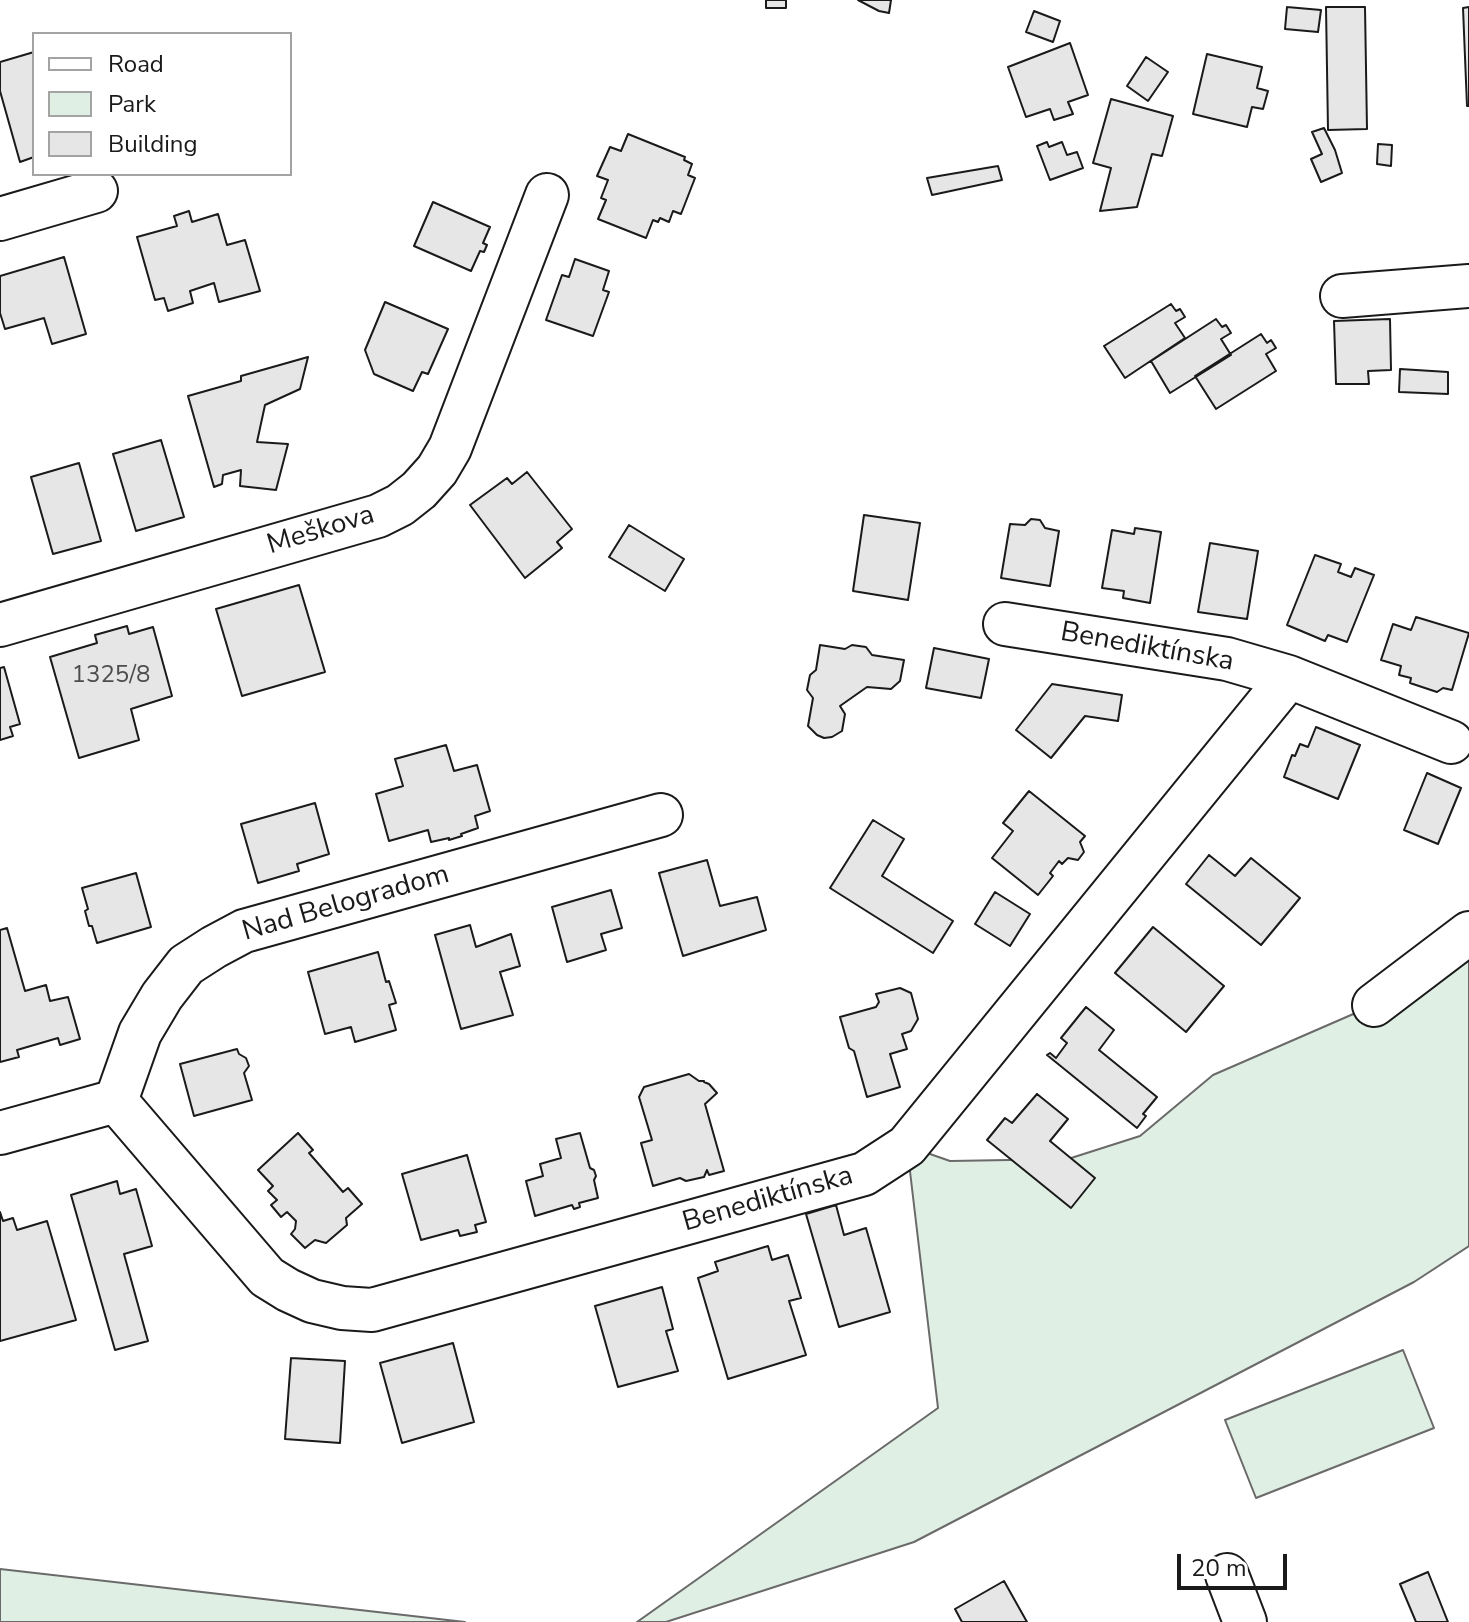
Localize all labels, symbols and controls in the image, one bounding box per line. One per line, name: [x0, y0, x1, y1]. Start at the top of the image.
legend: [32, 32, 292, 176]
text: Road: [108, 48, 164, 80]
text: Park: [108, 88, 156, 120]
text: Building: [108, 128, 198, 160]
street label: Meškova: [263, 499, 379, 563]
street label: Benediktínska: [1058, 616, 1236, 680]
house number: 1325/8: [72, 662, 150, 690]
street label: Nad Belogradom: [239, 858, 453, 950]
street label: Benediktínska: [679, 1160, 857, 1240]
scale bar: [1181, 1538, 1291, 1588]
text: 20 m: [1191, 1552, 1247, 1584]

